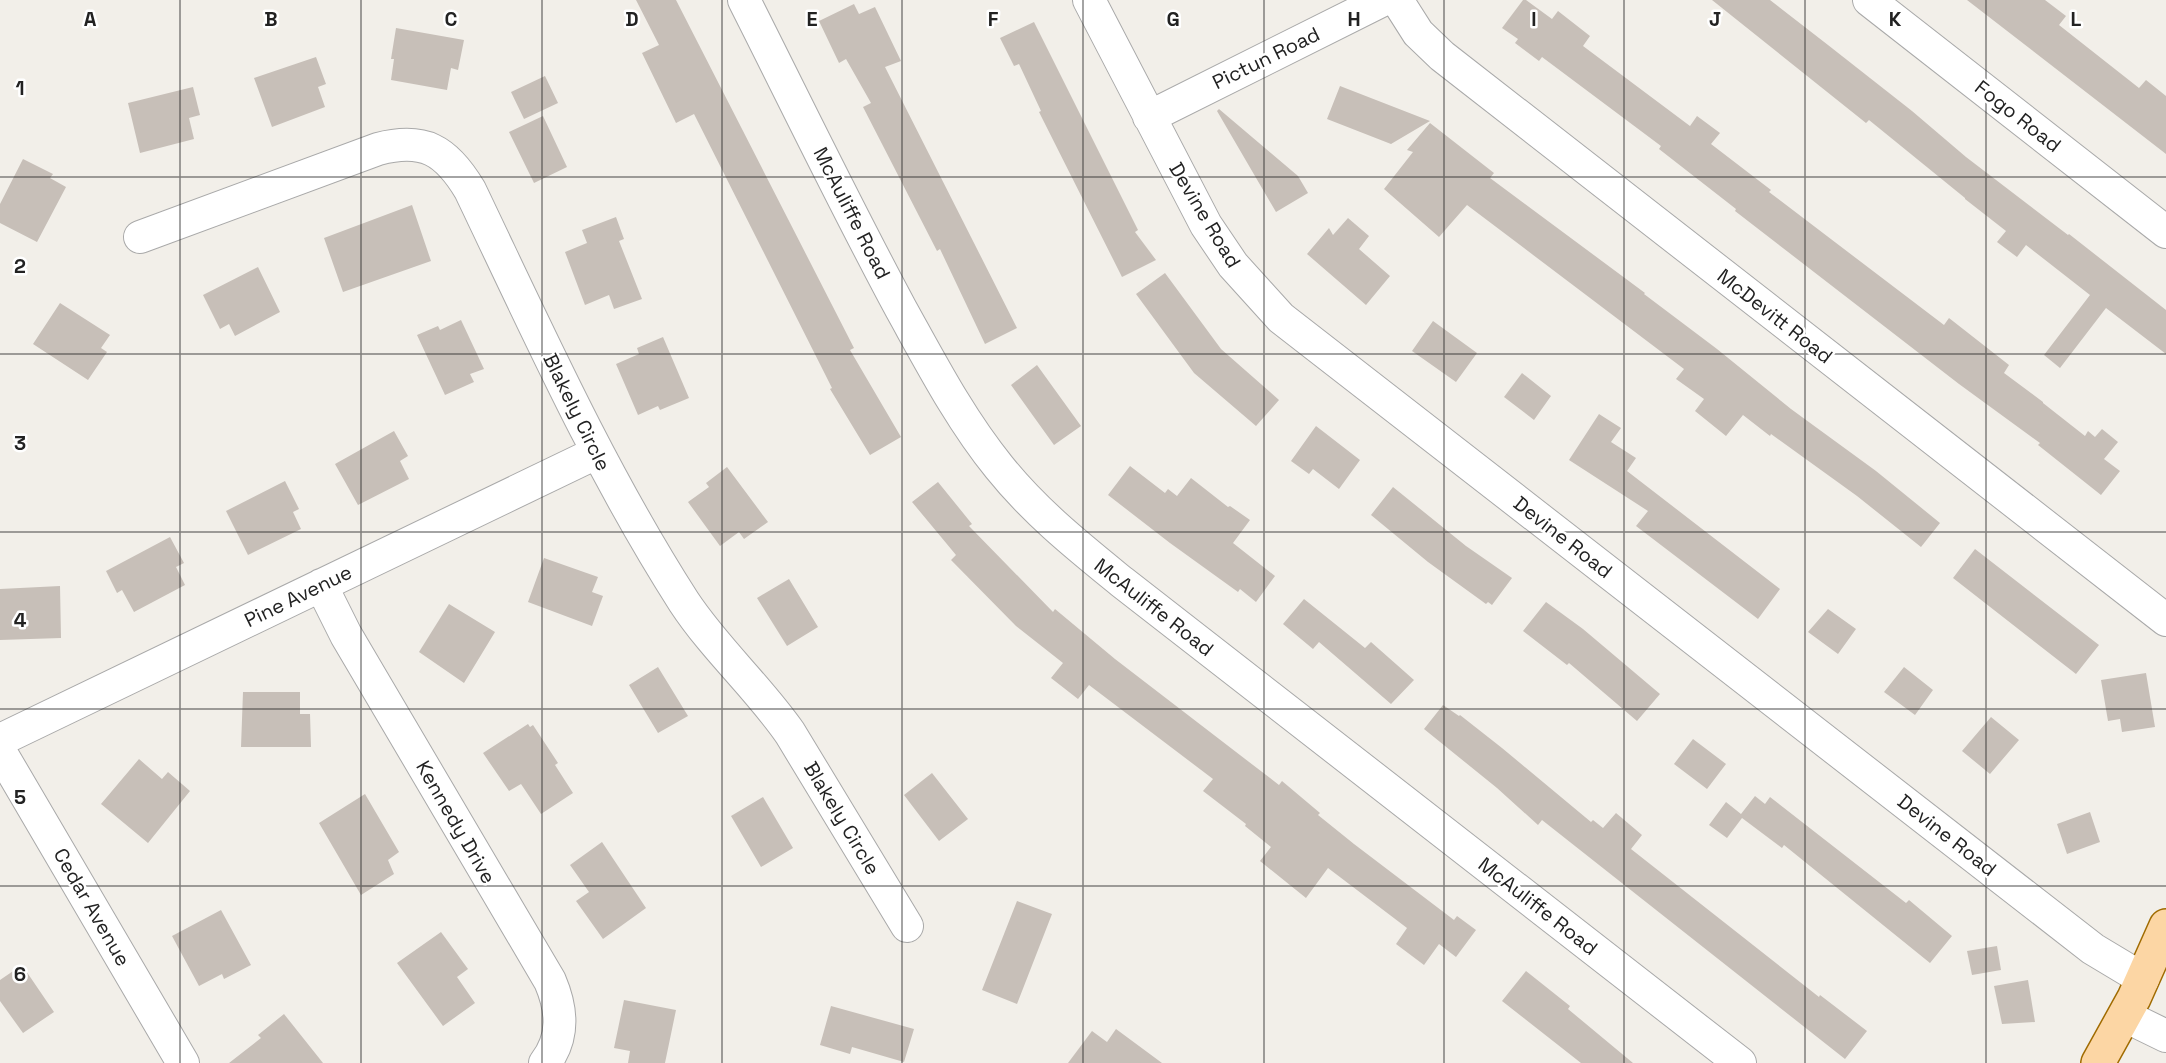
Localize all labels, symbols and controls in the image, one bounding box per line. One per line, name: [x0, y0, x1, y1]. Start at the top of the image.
text: A: [84, 6, 97, 32]
text: B: [264, 6, 278, 32]
text: C: [445, 6, 458, 32]
text: D: [625, 6, 639, 32]
text: E: [806, 6, 818, 32]
text: F: [988, 6, 999, 32]
text: G: [1166, 6, 1180, 32]
text: H: [1347, 6, 1361, 32]
text: I: [1531, 6, 1537, 32]
text: J: [1709, 6, 1721, 32]
text: K: [1889, 6, 1902, 32]
text: L: [2071, 6, 2082, 32]
street label: Pictun Road: [1208, 21, 1324, 95]
street label: Fogo Road: [1970, 74, 2066, 158]
text: 1: [15, 75, 25, 101]
street label: McAuliffe Road: [808, 143, 896, 283]
street label: Devine Road: [1163, 157, 1247, 273]
text: 2: [14, 253, 26, 279]
street label: McDevitt Road: [1712, 263, 1838, 369]
street label: Blakely Circle: [537, 349, 617, 475]
text: 3: [14, 430, 26, 456]
street label: Devine Road: [1508, 490, 1618, 584]
street label: McAuliffe Road: [1089, 552, 1219, 662]
street label: Pine Avenue: [240, 559, 356, 633]
text: 4: [14, 607, 27, 633]
street label: Kennedy Drive: [410, 756, 502, 888]
street label: Blakely Circle: [798, 757, 886, 879]
text: 5: [14, 784, 26, 810]
street label: Devine Road: [1892, 788, 2002, 882]
street label: Cedar Avenue: [48, 843, 136, 971]
street label: McAuliffe Road: [1473, 851, 1603, 961]
text: 6: [14, 961, 26, 987]

